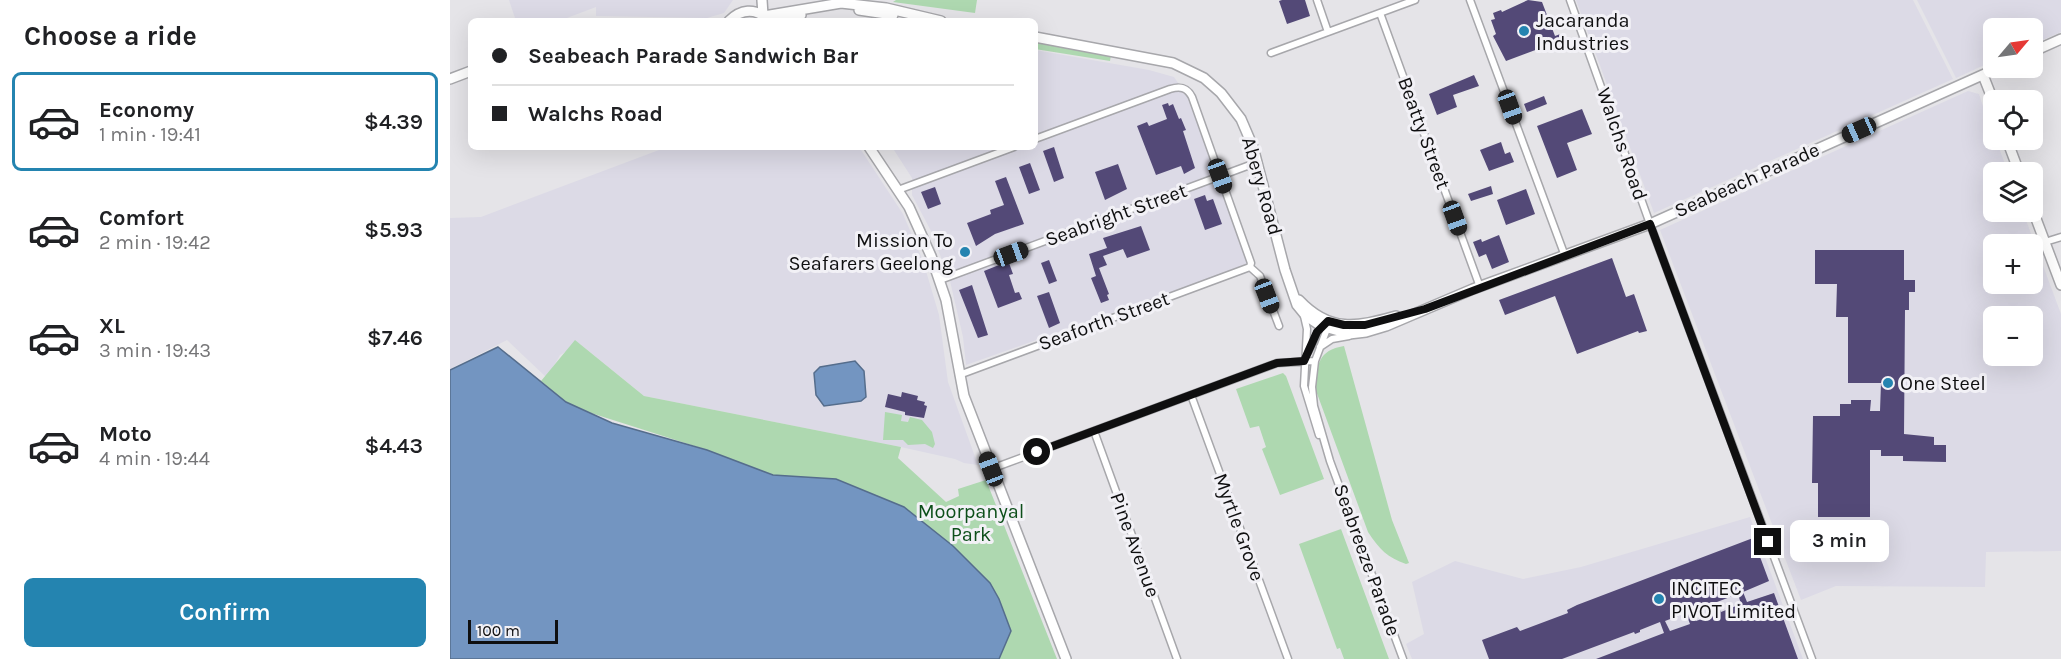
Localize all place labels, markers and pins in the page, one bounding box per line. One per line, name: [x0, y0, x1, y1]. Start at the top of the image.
place label: Jacaranda Industries: [1536, 9, 1630, 55]
marker: Jacaranda Industries: [1517, 24, 1531, 38]
place label: Mission To Seafarers Geelong: [788, 229, 953, 275]
marker: Mission To Seafarers Geelong: [958, 245, 972, 259]
place label: One Steel: [1900, 372, 1986, 395]
marker: One Steel: [1881, 376, 1895, 390]
place label: INCITEC PIVOT Limited: [1671, 577, 1796, 623]
marker: INCITEC PIVOT Limited: [1652, 592, 1666, 606]

